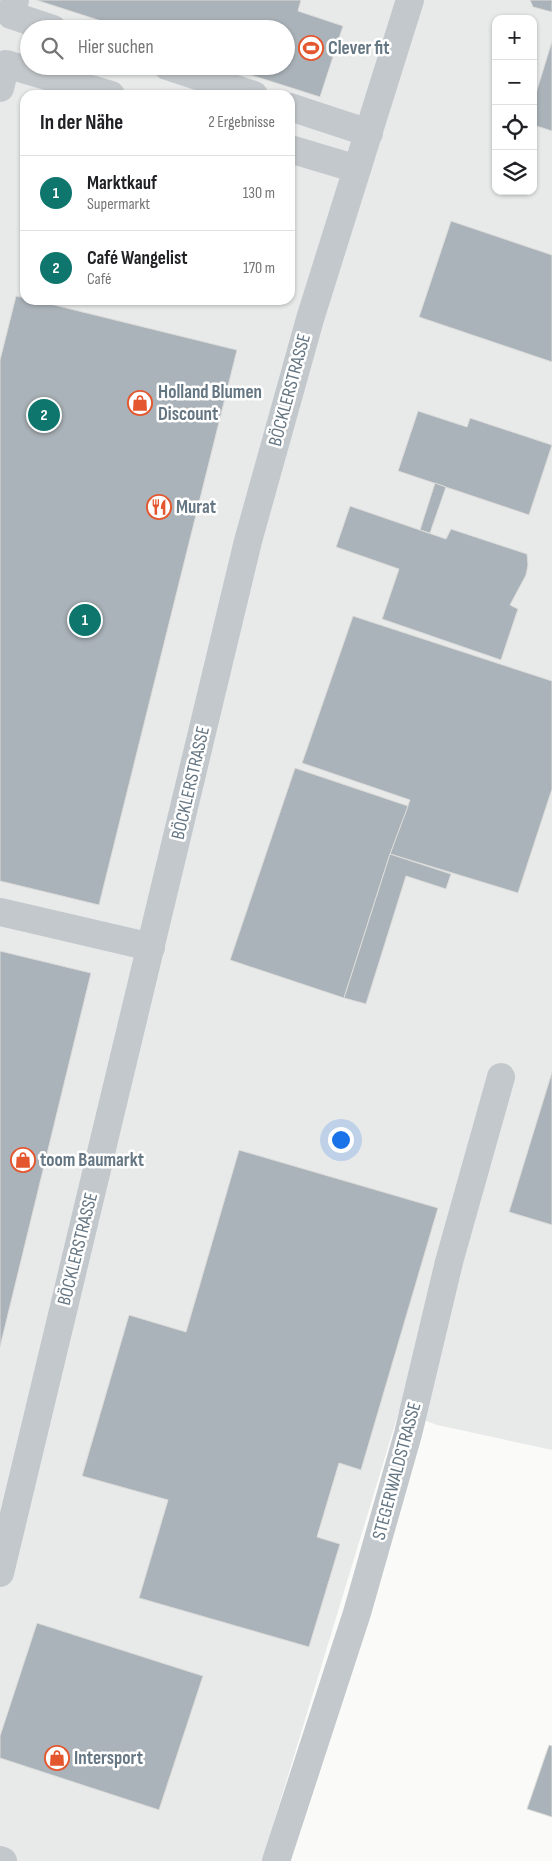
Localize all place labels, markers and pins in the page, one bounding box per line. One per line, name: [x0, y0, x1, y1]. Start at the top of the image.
sports icon: Clever fit: [298, 35, 324, 61]
place label: Clever fit: [328, 37, 389, 60]
place label: Holland Blumen Discount: [158, 381, 262, 426]
shop icon: Holland Blumen Discount: [127, 390, 153, 416]
pin: 2: [28, 396, 60, 434]
restaurant icon: Murat: [146, 494, 172, 520]
place label: Murat: [176, 496, 216, 519]
pin: 1: [69, 601, 101, 639]
shop icon: toom Baumarkt: [10, 1147, 36, 1173]
place label: toom Baumarkt: [40, 1149, 144, 1172]
shop icon: Intersport: [44, 1745, 70, 1771]
place label: Intersport: [74, 1747, 143, 1770]

